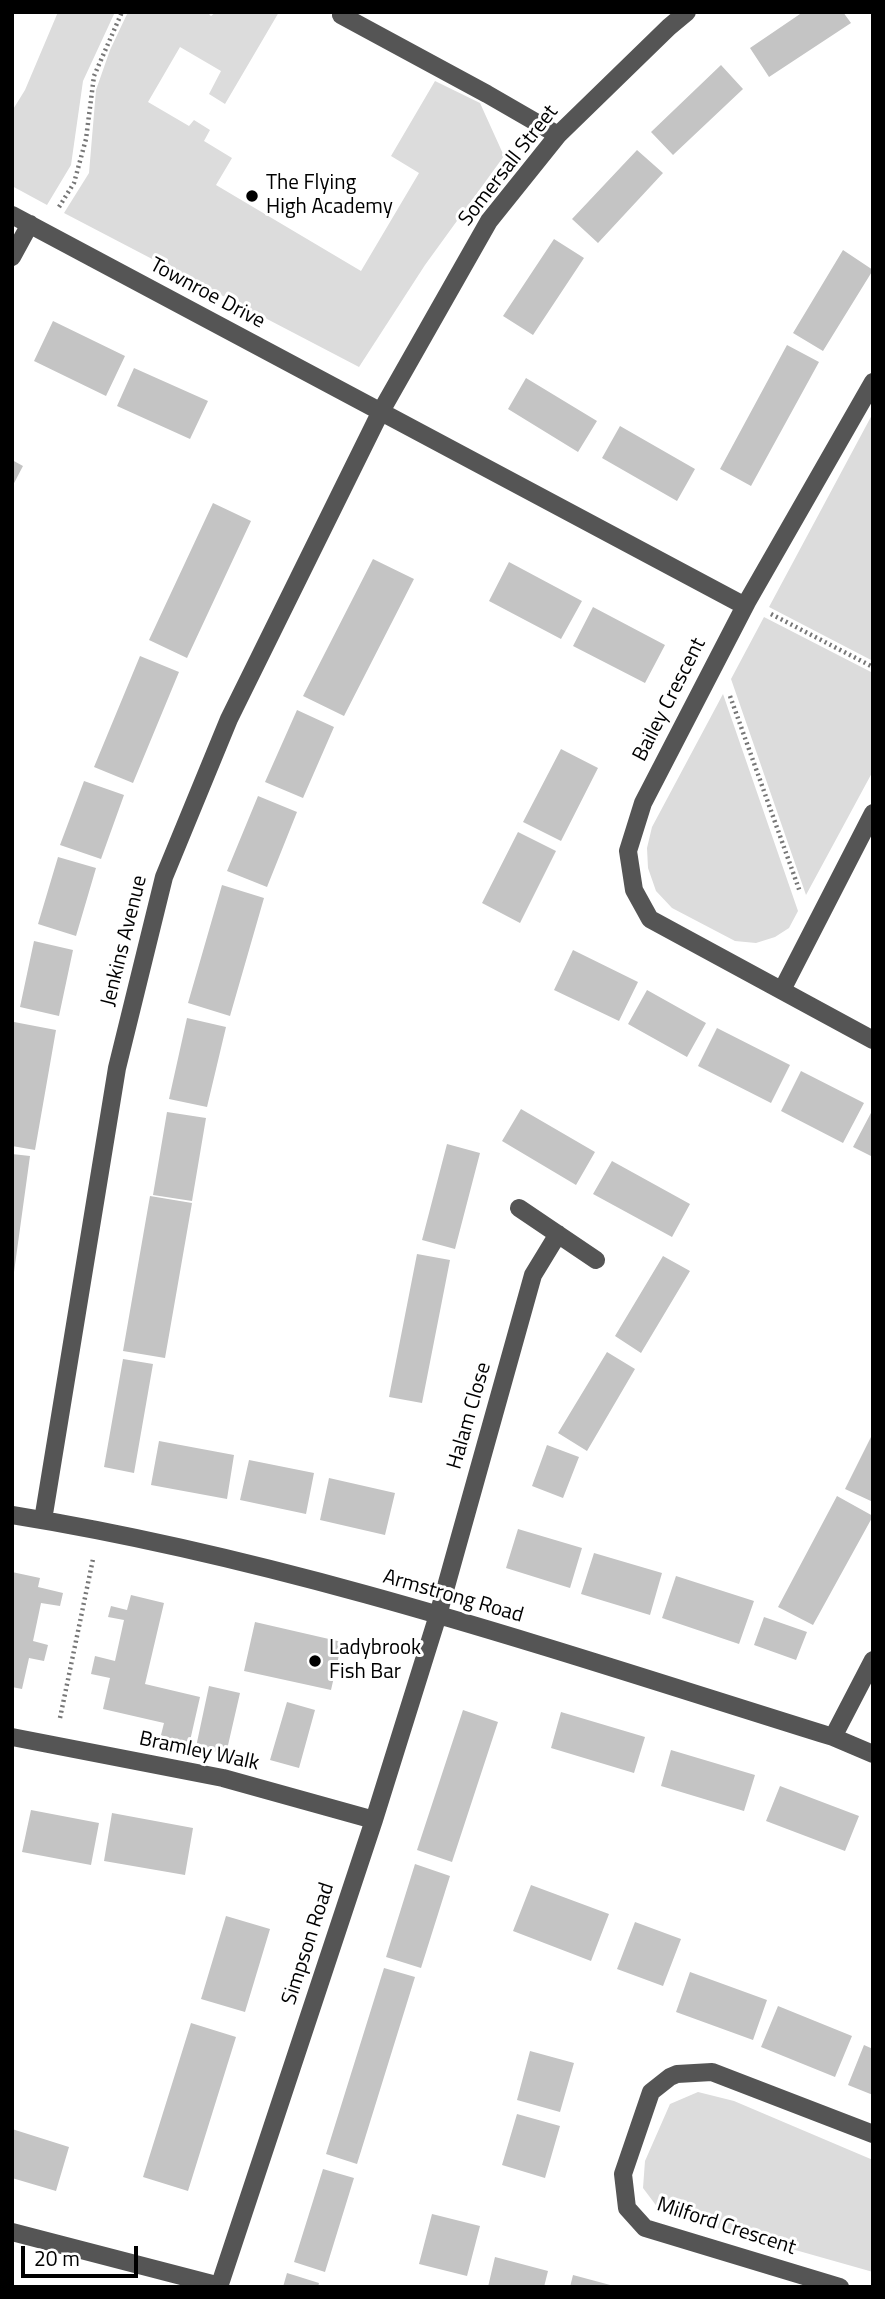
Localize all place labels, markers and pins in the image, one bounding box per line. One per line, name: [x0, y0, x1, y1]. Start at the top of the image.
place label: The Flying High Academy: [266, 171, 393, 221]
marker: The Flying High Academy: [244, 188, 260, 204]
place label: Ladybrook Fish Bar: [329, 1636, 421, 1686]
marker: Ladybrook Fish Bar: [307, 1653, 323, 1669]

